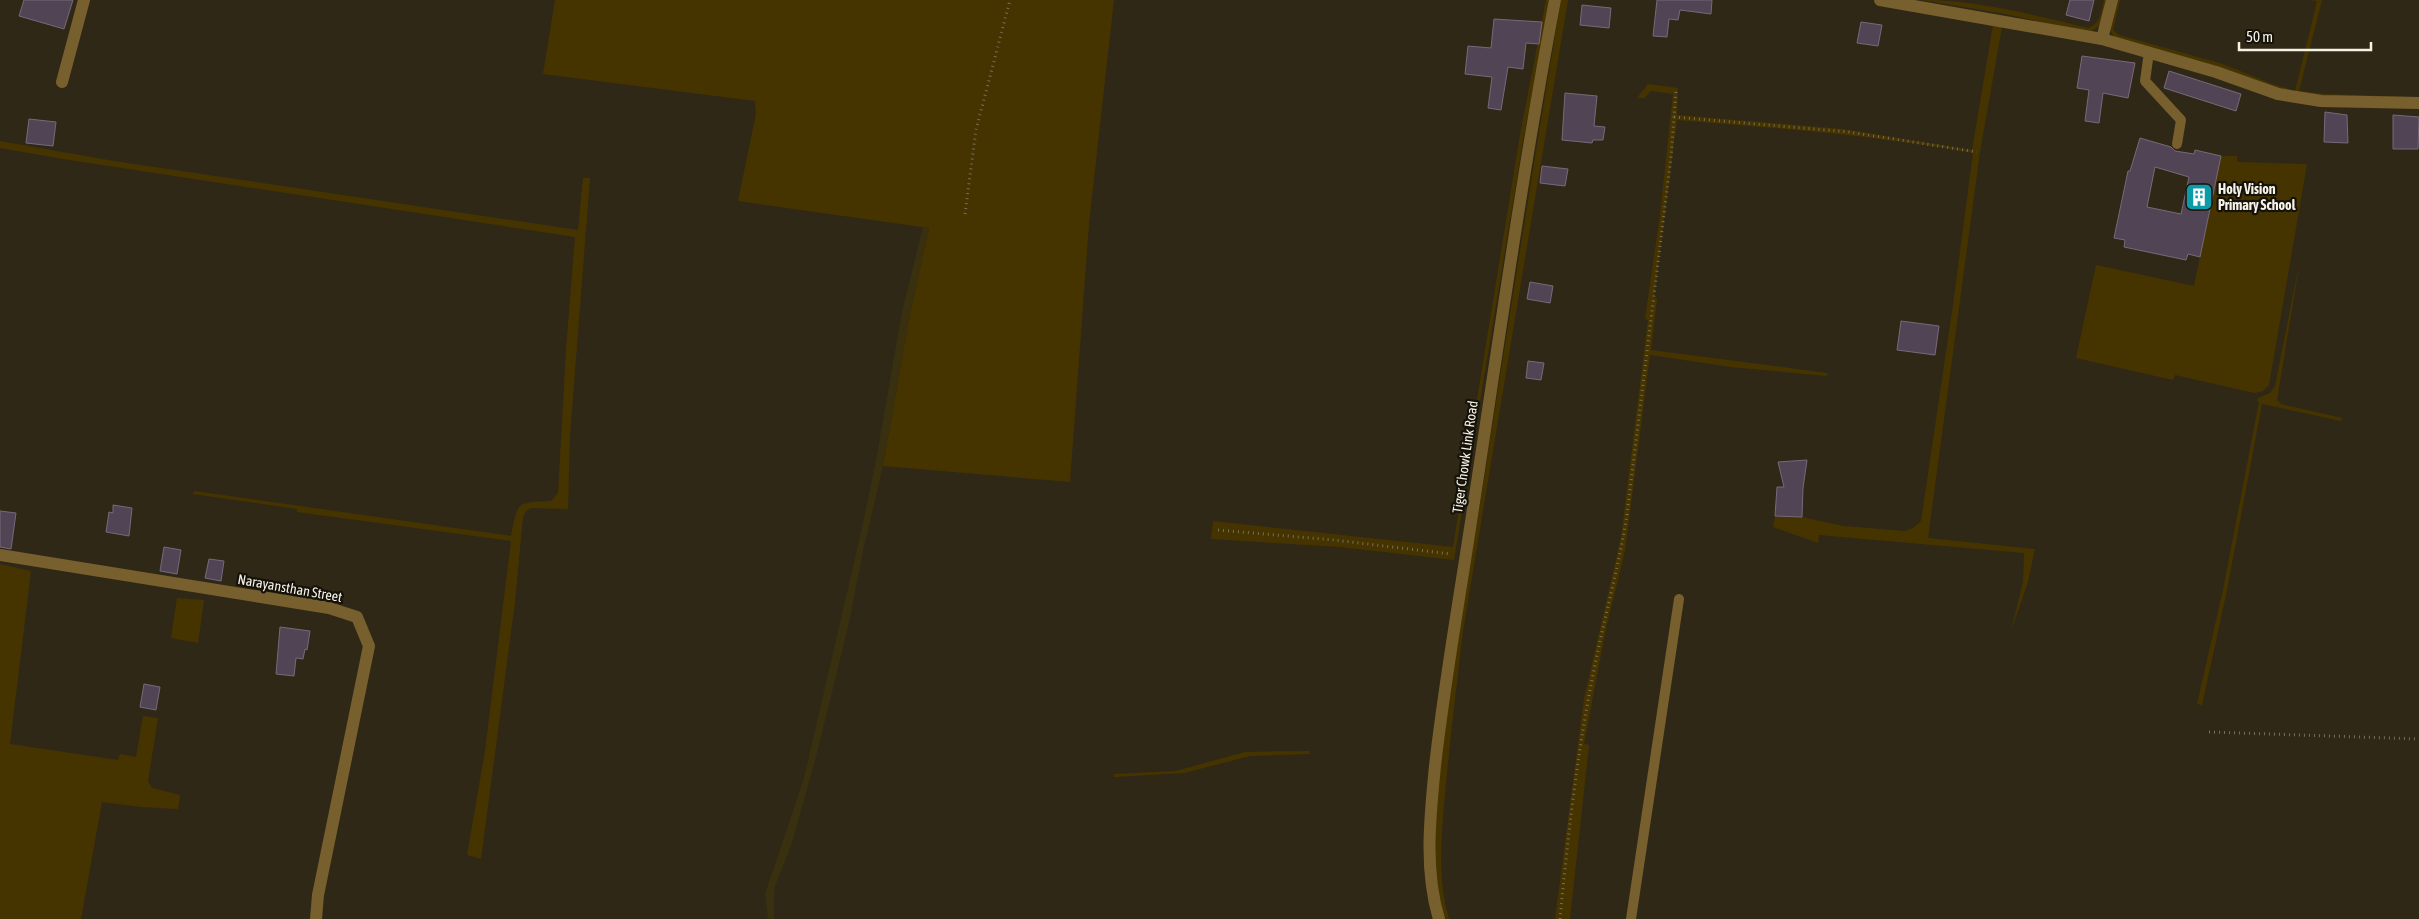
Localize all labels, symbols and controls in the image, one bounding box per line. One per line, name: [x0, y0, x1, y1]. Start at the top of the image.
scale bar: [2239, 20, 2372, 52]
text: 50 m: [2246, 28, 2273, 45]
place label: Holy Vision Primary School: [2218, 181, 2296, 213]
building icon: Holy Vision Primary School: [2184, 182, 2214, 212]
street label: Tiger Chowk Link Road: [1449, 400, 1481, 514]
street label: Narayansthan Street: [237, 571, 343, 605]

